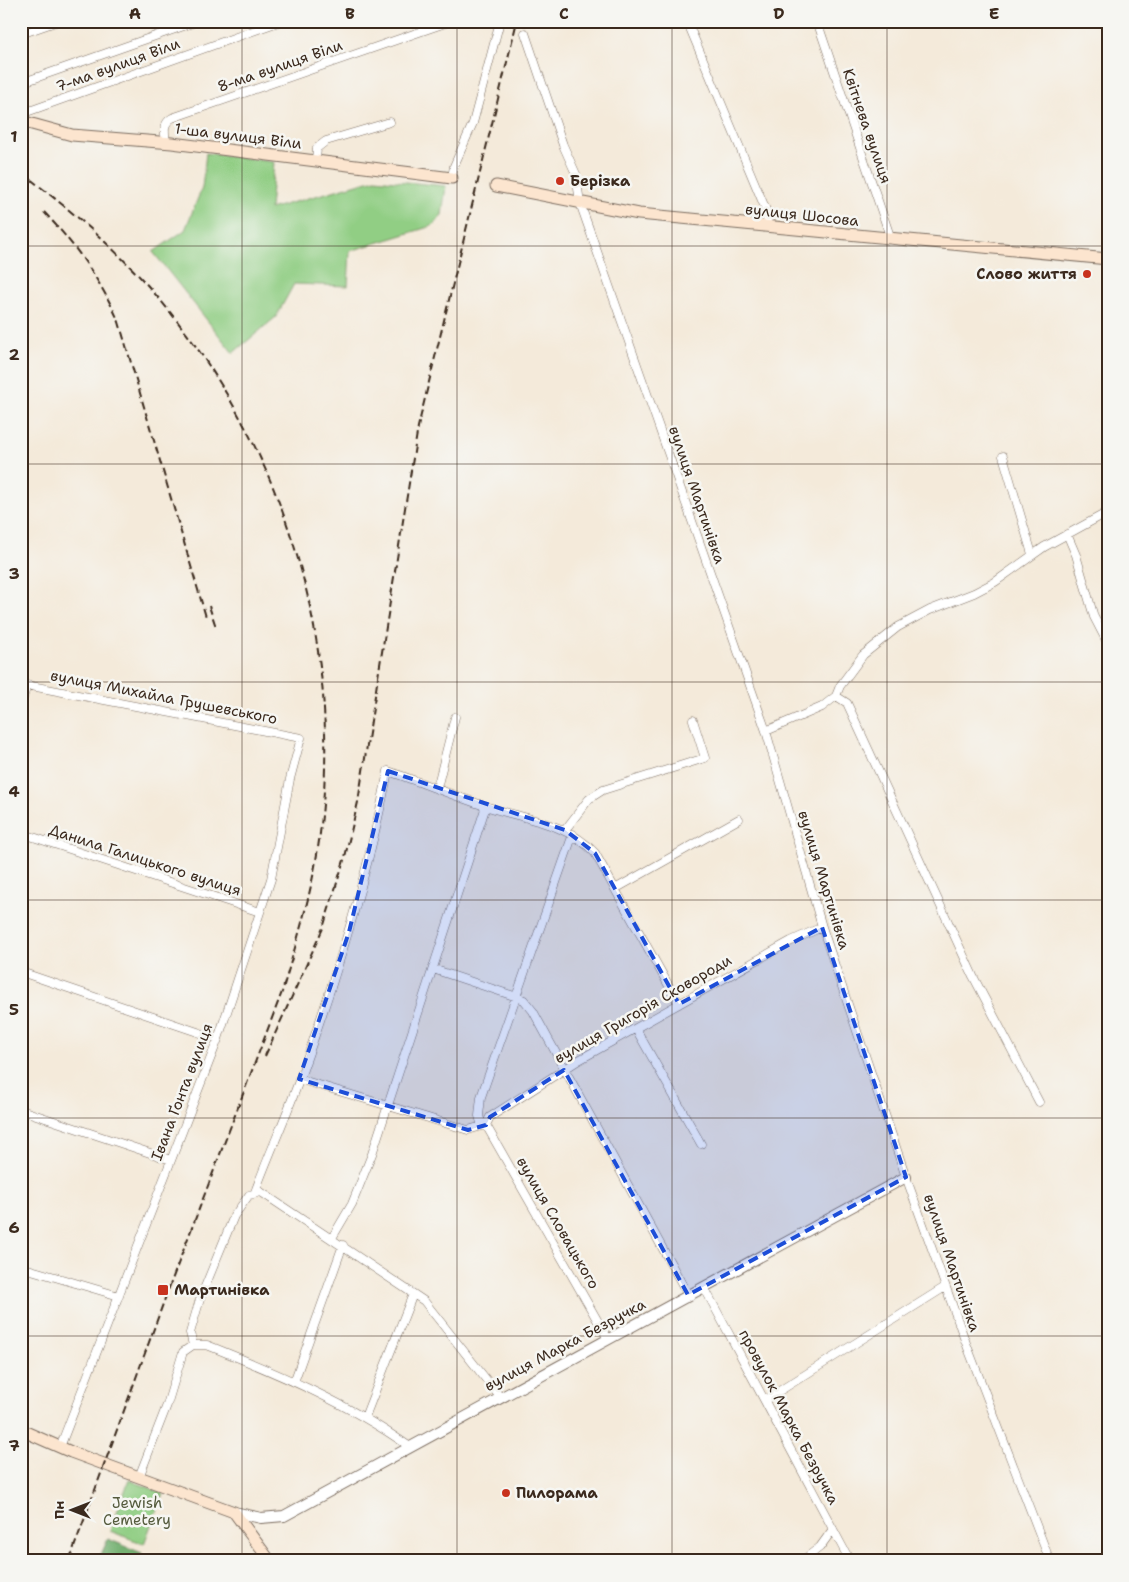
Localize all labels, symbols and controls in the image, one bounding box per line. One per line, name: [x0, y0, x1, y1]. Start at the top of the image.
text: A: [129, 3, 141, 24]
text: B: [345, 3, 355, 24]
text: C: [559, 3, 569, 24]
text: D: [773, 3, 785, 24]
text: E: [989, 3, 999, 24]
street label: 7-ма вулиця Віли: [53, 33, 183, 97]
street label: 8-ма вулиця Віли: [215, 35, 345, 97]
street label: Квітнева вулиця: [838, 66, 896, 186]
street label: 1-ша вулиця Віли: [173, 118, 303, 154]
text: 1: [10, 126, 18, 147]
place label: Берізка: [570, 171, 631, 191]
marker: Берізка: [554, 175, 566, 187]
street label: вулиця Шосова: [744, 199, 860, 231]
place label: Слово життя: [976, 264, 1077, 284]
marker: Слово життя: [1081, 268, 1093, 280]
text: 2: [8, 344, 20, 365]
street label: вулиця Мартинівка: [664, 423, 730, 567]
text: 3: [8, 563, 20, 584]
street label: вулиця Михайла Грушевського: [49, 665, 279, 729]
text: 4: [8, 781, 20, 802]
street label: вулиця Мартинівка: [793, 808, 855, 953]
street label: Данила Галицького вулиця: [46, 819, 244, 901]
street label: вулиця Григорія Сковороди: [551, 950, 735, 1068]
text: 5: [9, 999, 19, 1020]
street label: Івана Ґонта вулиця: [147, 1020, 217, 1164]
street label: вулиця Словацького: [512, 1153, 604, 1293]
street label: вулиця Мартинівка: [919, 1191, 985, 1335]
text: 6: [8, 1217, 20, 1238]
place label: Мартинівка: [174, 1280, 270, 1300]
marker: Мартинівка: [156, 1283, 170, 1297]
street label: вулиця Марка Безручка: [481, 1294, 650, 1396]
street label: провулок Марка Безручка: [734, 1326, 844, 1509]
text: 7: [8, 1435, 20, 1456]
place label: Пилорама: [516, 1483, 598, 1503]
north arrow: [48, 1484, 98, 1534]
marker: Пилорама: [500, 1487, 512, 1499]
park label: Jewish Cemetery: [103, 1493, 171, 1530]
text: Пн: [50, 1501, 68, 1519]

